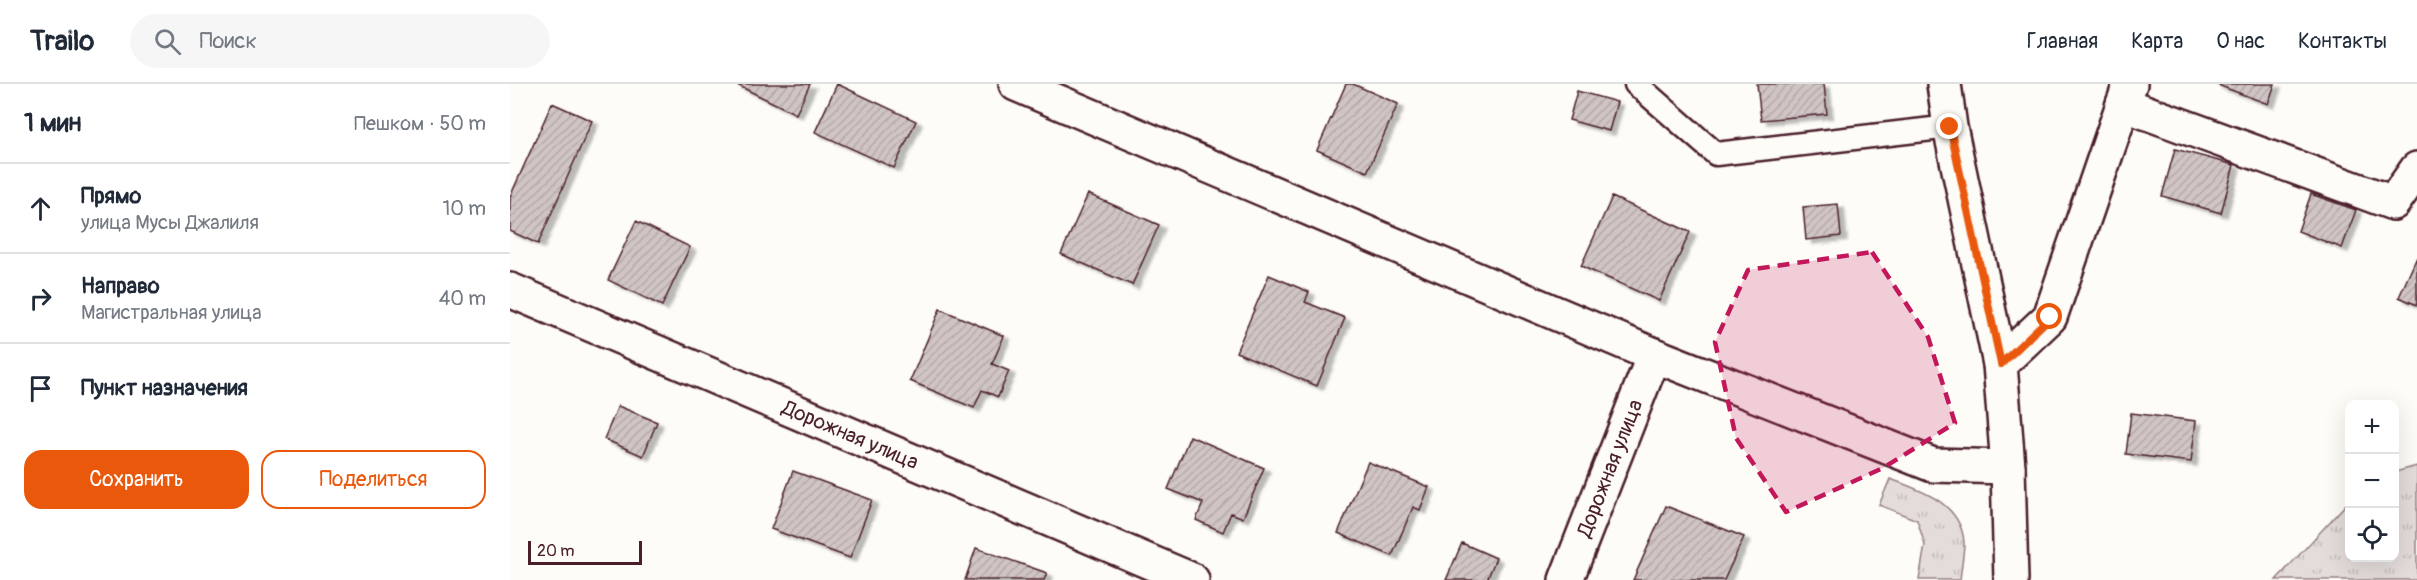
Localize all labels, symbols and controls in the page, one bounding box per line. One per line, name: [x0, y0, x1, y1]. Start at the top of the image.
search box: [130, 14, 550, 68]
text: Trailo: [30, 24, 94, 59]
icon: search: [151, 25, 184, 58]
text: Поиск: [199, 27, 257, 55]
text: Главная: [2027, 28, 2098, 55]
text: Карта: [2131, 28, 2183, 55]
text: О нас: [2216, 28, 2265, 55]
text: Контакты: [2298, 28, 2387, 55]
text: 1 мин: [24, 107, 82, 139]
text: Пешком · 50 m: [354, 111, 486, 136]
route end: [1936, 113, 1962, 139]
text: Прямо: [81, 182, 141, 210]
icon: ahead: [24, 192, 57, 225]
text: 10 m: [442, 196, 486, 221]
text: улица Мусы Джалиля: [81, 210, 259, 235]
text: Направо: [81, 272, 160, 300]
icon: right: [24, 282, 57, 315]
text: 40 m: [439, 286, 486, 311]
text: Магистральная улица: [81, 300, 261, 325]
route start: [2036, 303, 2062, 329]
icon: arrive: [24, 372, 57, 405]
text: Пункт назначения: [81, 374, 248, 402]
street label: Дорожная улица: [777, 394, 923, 476]
street label: Дорожная улица: [1571, 396, 1649, 542]
map controls: [2345, 400, 2399, 562]
button: +: [2345, 400, 2399, 454]
button: Сохранить: [24, 450, 249, 509]
button: Поделиться: [261, 450, 486, 509]
button: −: [2345, 454, 2399, 508]
button: locate: [2345, 508, 2399, 562]
scale bar: [528, 538, 642, 566]
text: 20 m: [537, 541, 575, 561]

